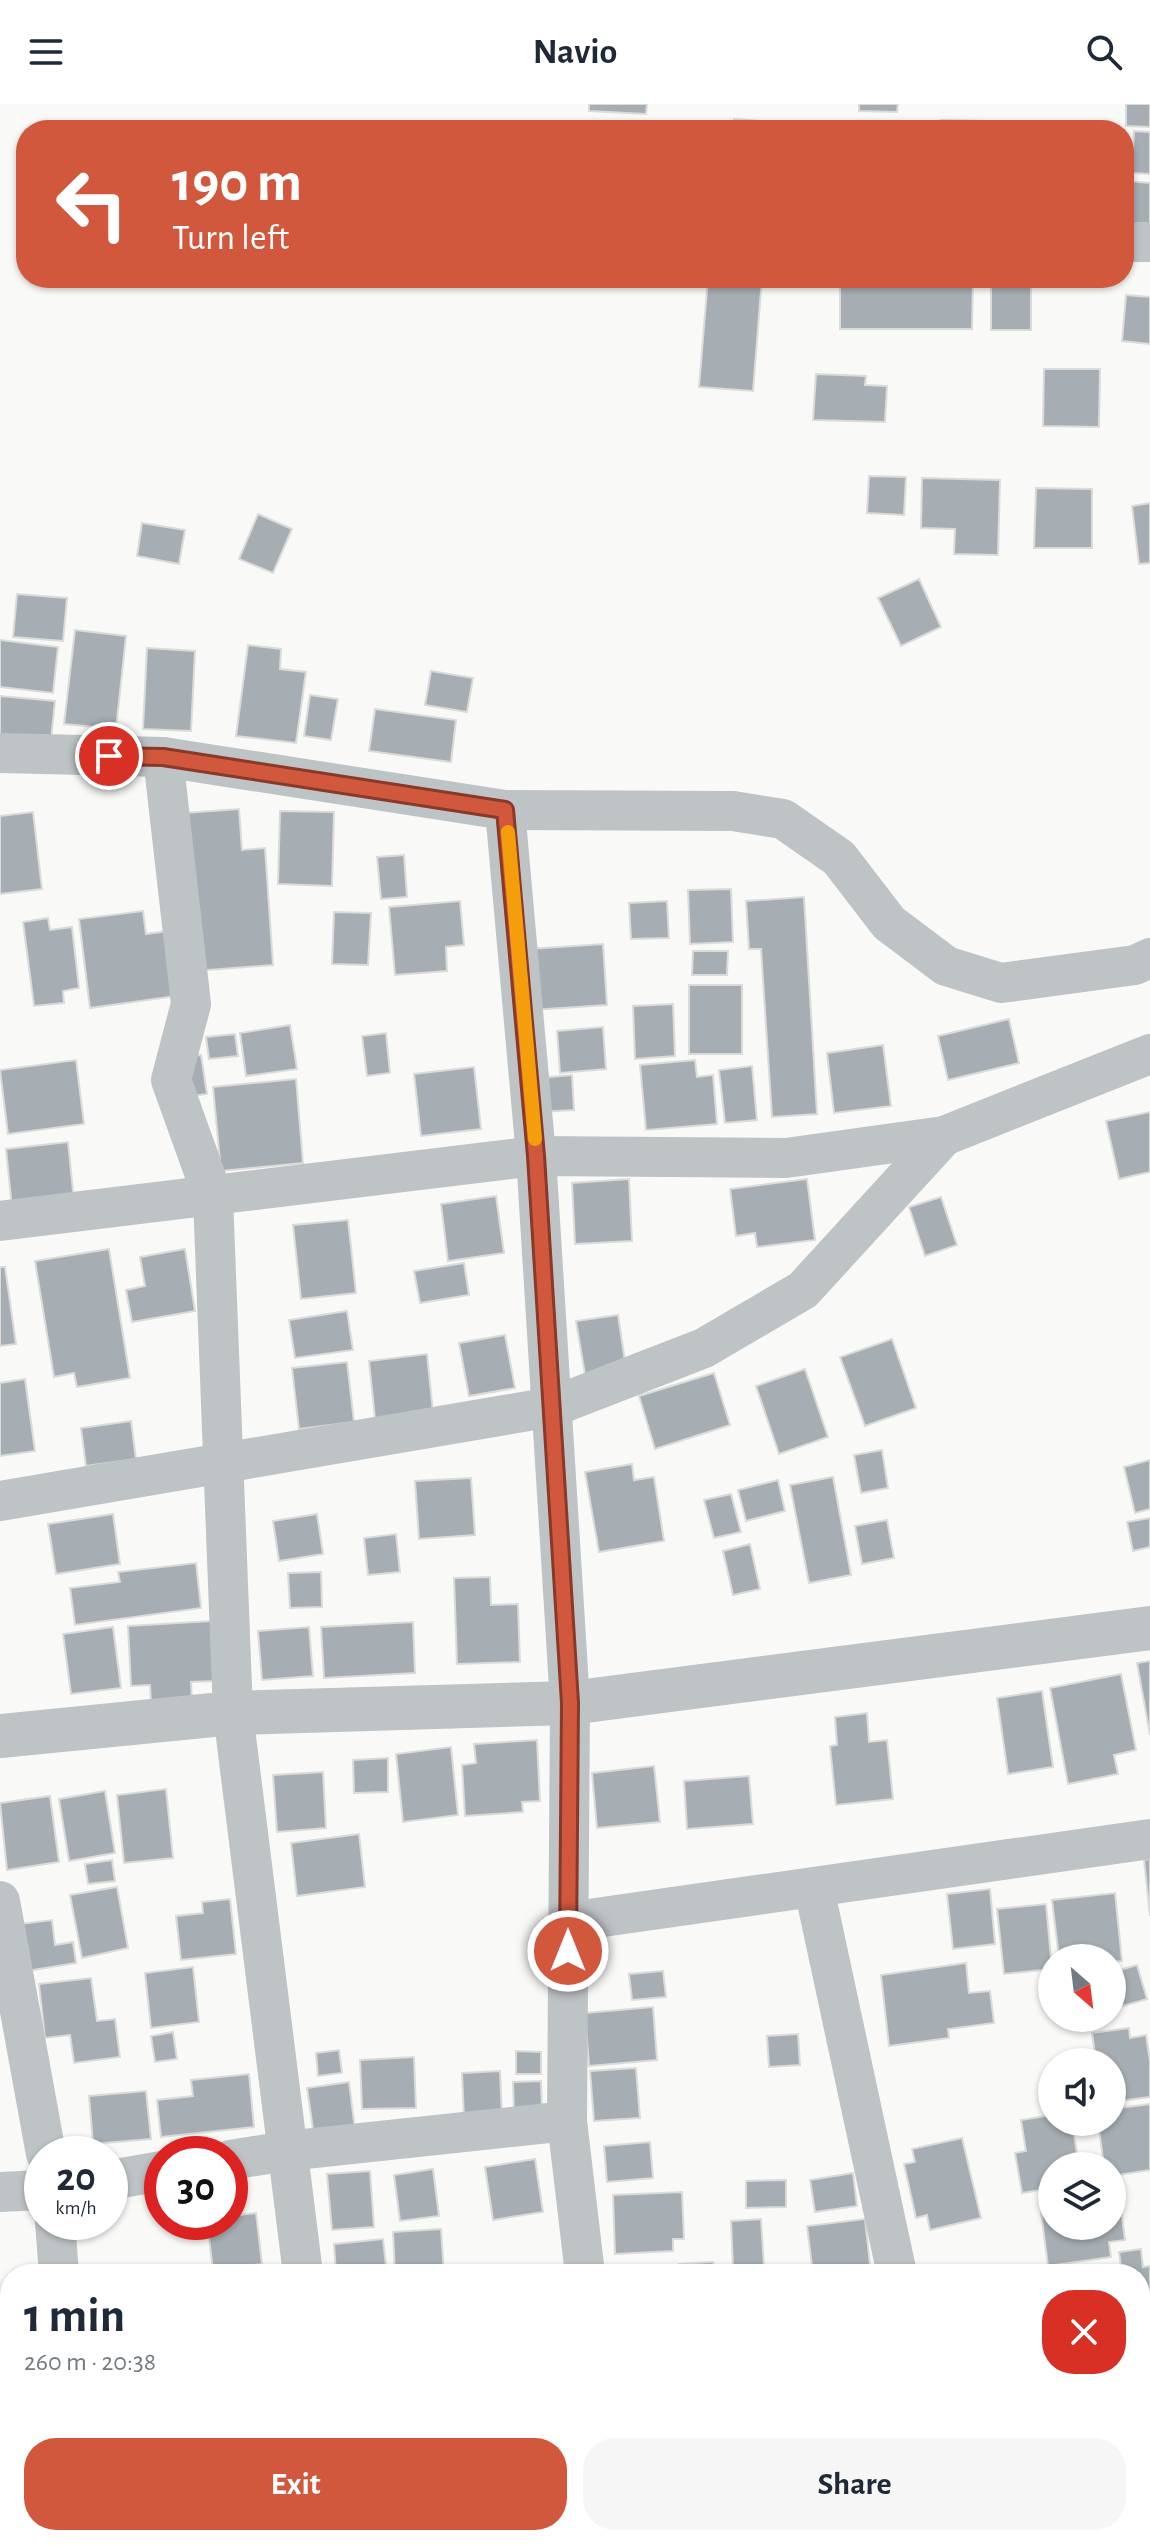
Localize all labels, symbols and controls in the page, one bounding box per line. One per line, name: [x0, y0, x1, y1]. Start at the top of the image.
icon: menu: [24, 30, 68, 74]
icon: search: [1082, 30, 1126, 74]
text: Navio: [533, 34, 617, 70]
icon: left: [40, 152, 144, 256]
text: 190 m: [172, 155, 302, 211]
text: Turn left: [172, 220, 289, 256]
pin: [75, 722, 143, 790]
icon: arrive: [87, 734, 131, 778]
position arrow: [526, 1909, 610, 1993]
north arrow: [1038, 1944, 1126, 2032]
map controls: [1038, 1944, 1126, 2240]
button: sound: [1038, 2048, 1126, 2136]
speed limit sign: 30: [144, 2136, 248, 2240]
button: layers: [1038, 2152, 1126, 2240]
text: 20: [56, 2158, 96, 2198]
text: km/h: [55, 2198, 97, 2218]
button: close: [1042, 2290, 1126, 2374]
text: 1 min: [24, 2293, 125, 2341]
text: 260 m · 20:38: [24, 2349, 156, 2375]
button: Exit: [24, 2438, 567, 2530]
button: Share: [583, 2438, 1126, 2530]

